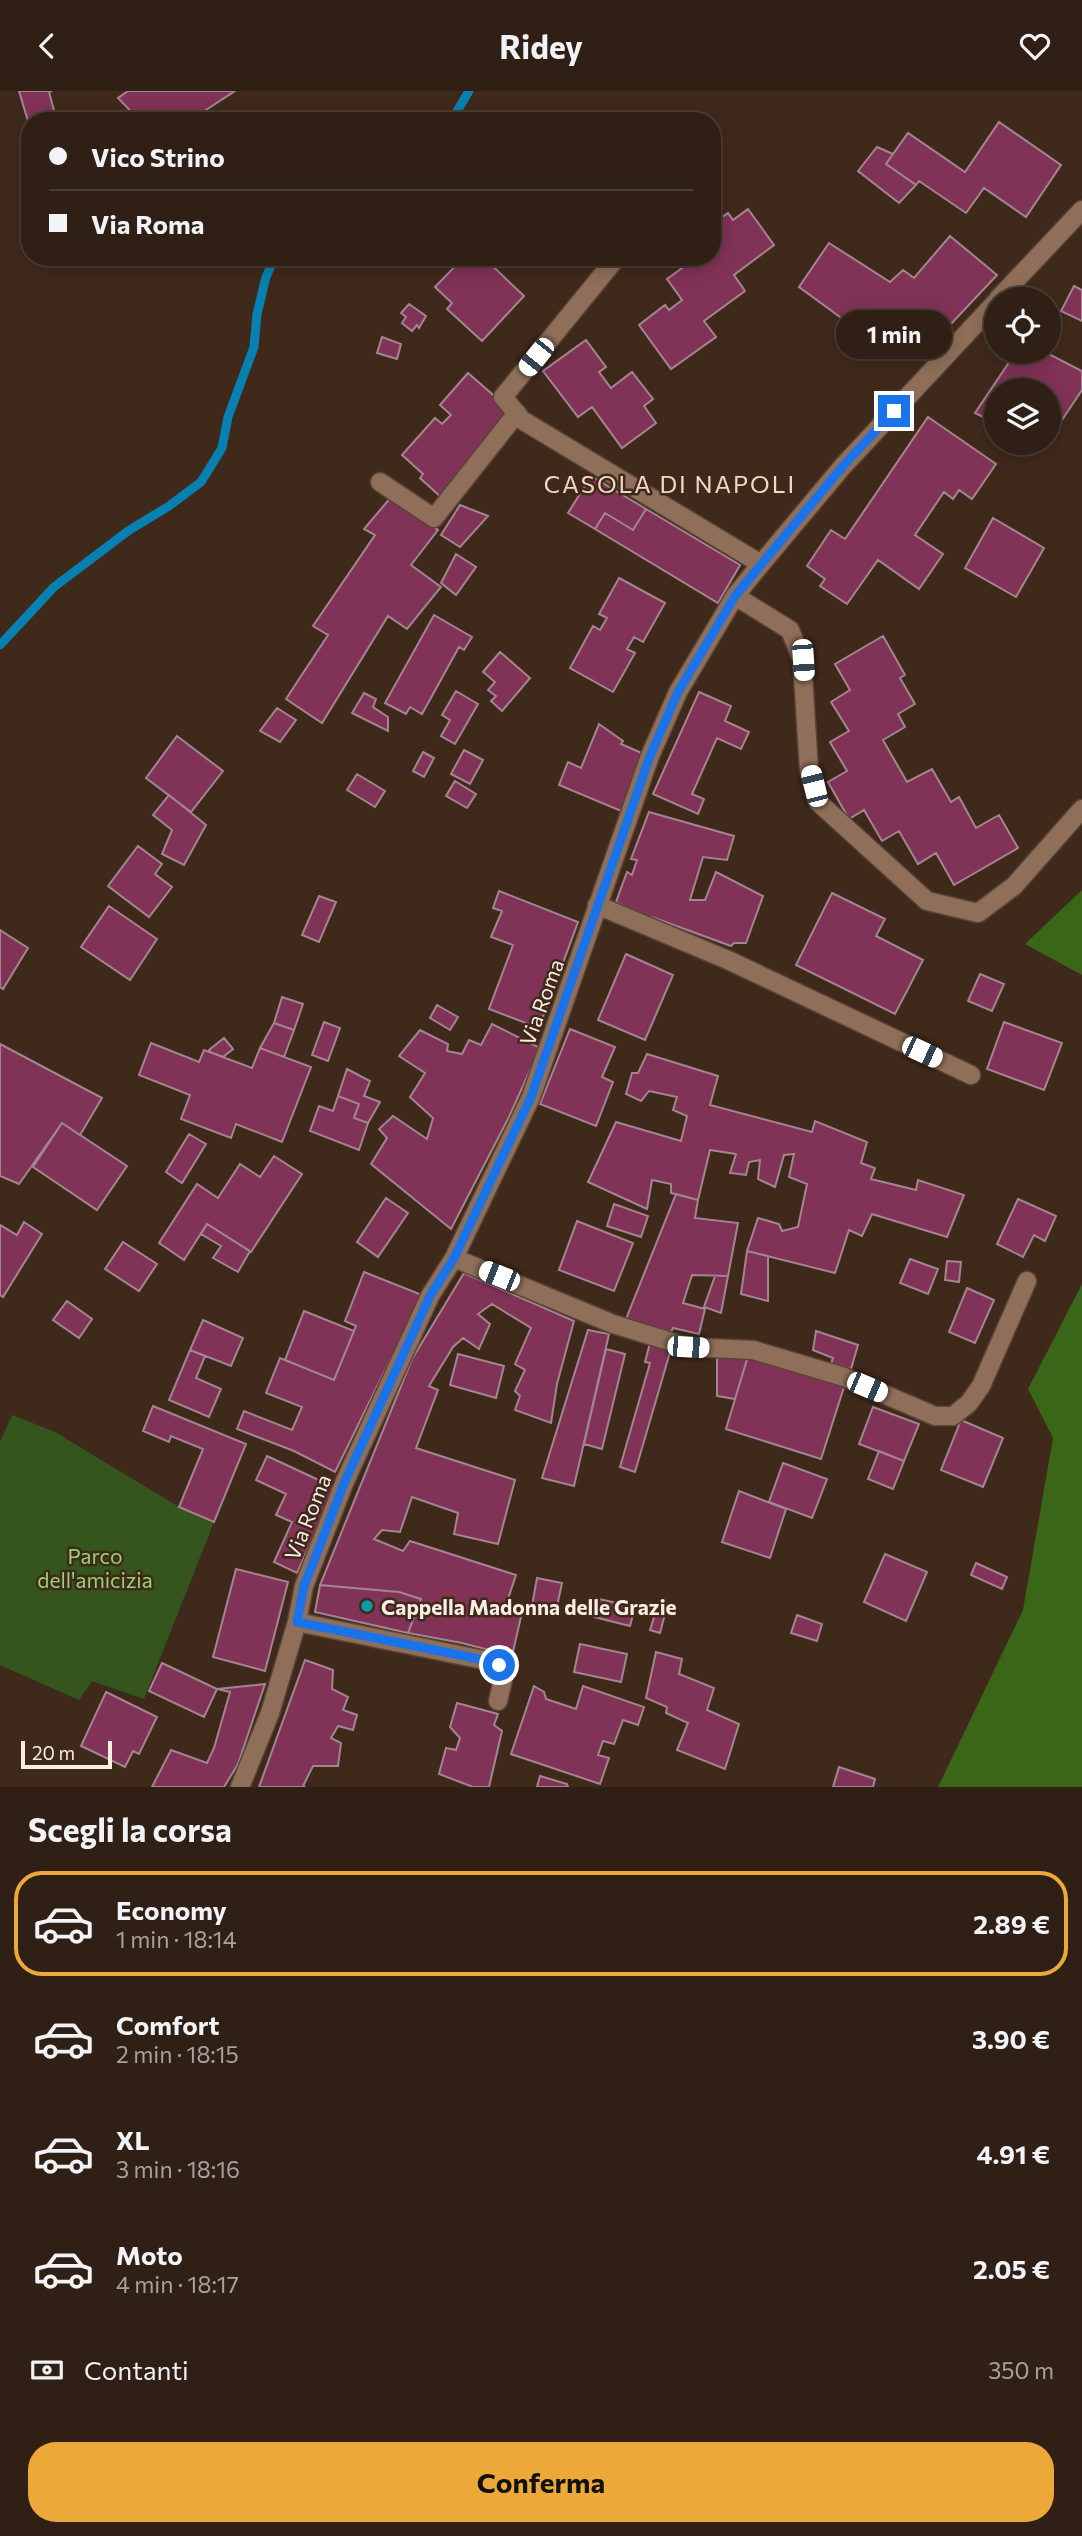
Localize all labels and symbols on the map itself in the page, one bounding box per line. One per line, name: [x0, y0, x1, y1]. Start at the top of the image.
callout: 1 min: [836, 309, 952, 359]
car: [515, 334, 558, 380]
route end: [878, 395, 910, 427]
district label: CASOLA DI NAPOLI: [544, 469, 796, 498]
car: [792, 638, 815, 682]
car: [799, 763, 830, 809]
street label: Via Roma: [514, 955, 568, 1049]
car: [899, 1034, 946, 1070]
car: [476, 1258, 523, 1294]
car: [667, 1335, 710, 1359]
car: [844, 1369, 891, 1405]
street label: Via Roma: [279, 1471, 335, 1563]
park label: Parco dell'amicizia: [37, 1543, 153, 1592]
place label: Cappella Madonna delle Grazie: [381, 1594, 677, 1619]
marker: Cappella Madonna delle Grazie: [359, 1598, 375, 1614]
route start: [483, 1649, 515, 1681]
scale bar: [21, 1738, 112, 1770]

